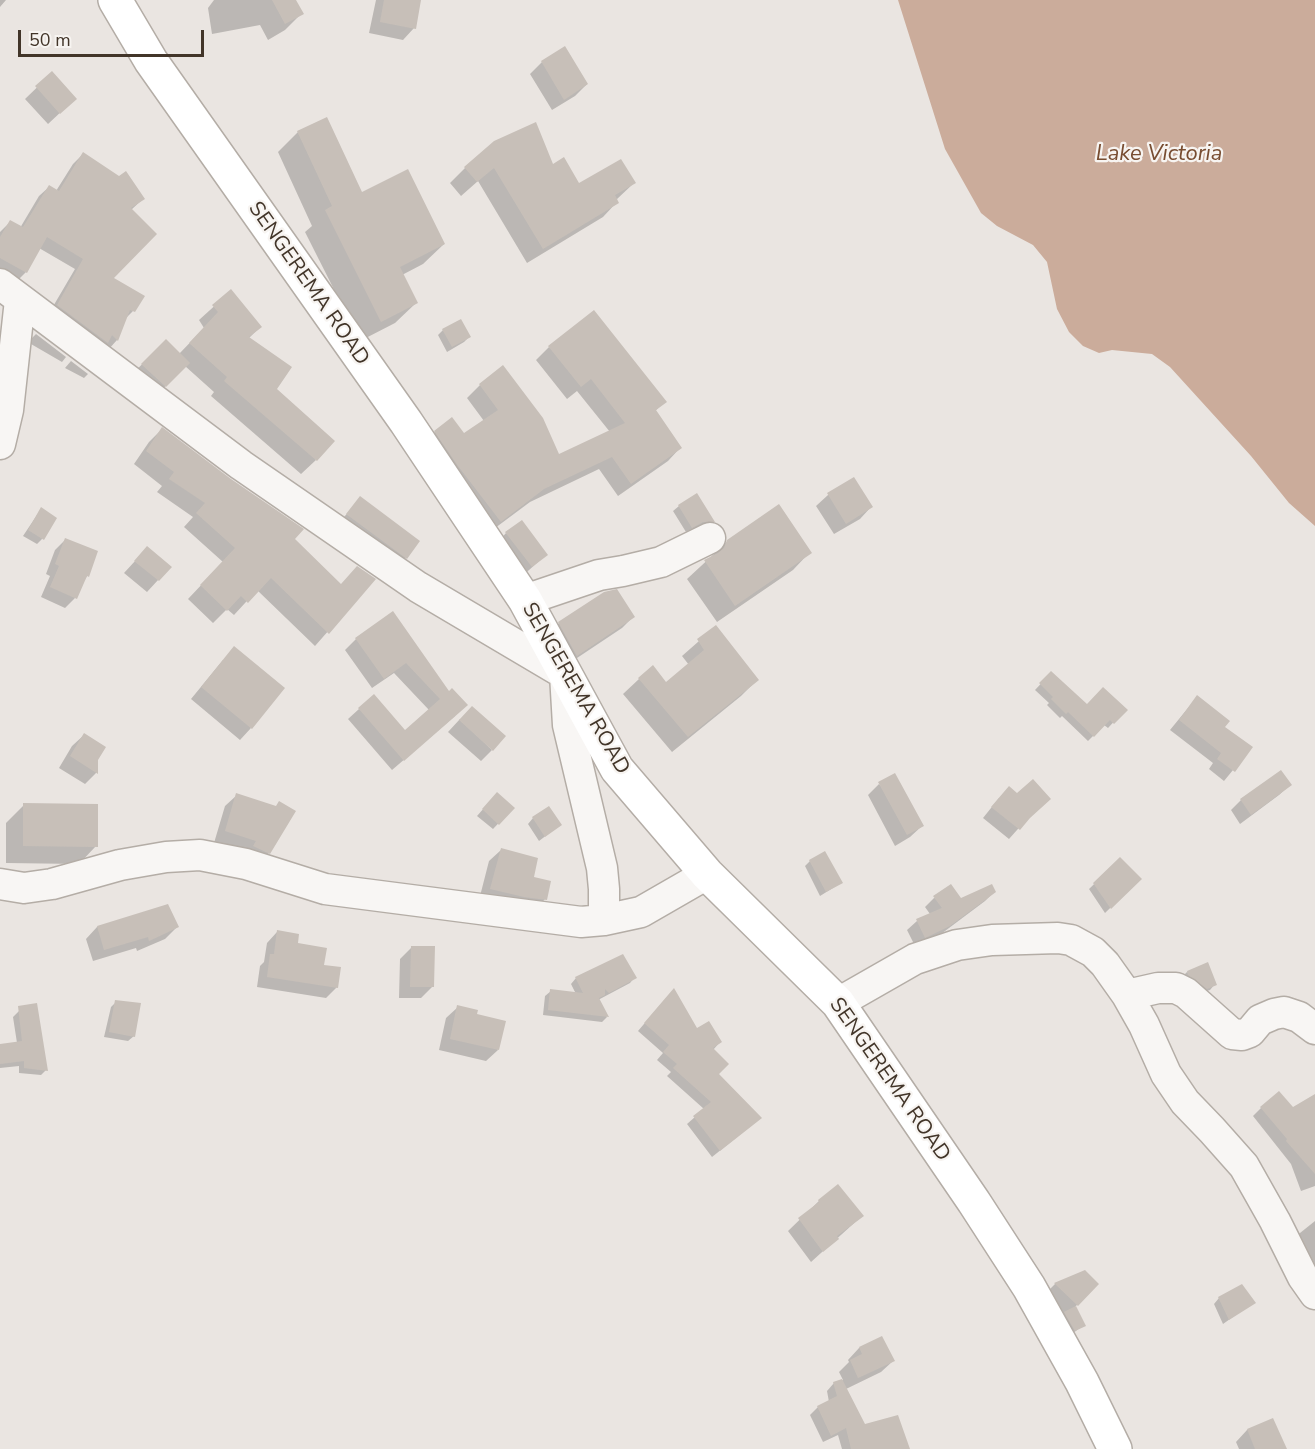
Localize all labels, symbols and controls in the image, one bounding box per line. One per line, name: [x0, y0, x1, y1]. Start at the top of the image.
scale bar: [21, 18, 207, 56]
text: 50 m: [29, 28, 71, 52]
water label: Lake Victoria: [1096, 142, 1222, 168]
street label: SENGEREMA ROAD: [242, 197, 374, 371]
street label: SENGEREMA ROAD: [516, 599, 634, 779]
street label: SENGEREMA ROAD: [823, 993, 955, 1167]

